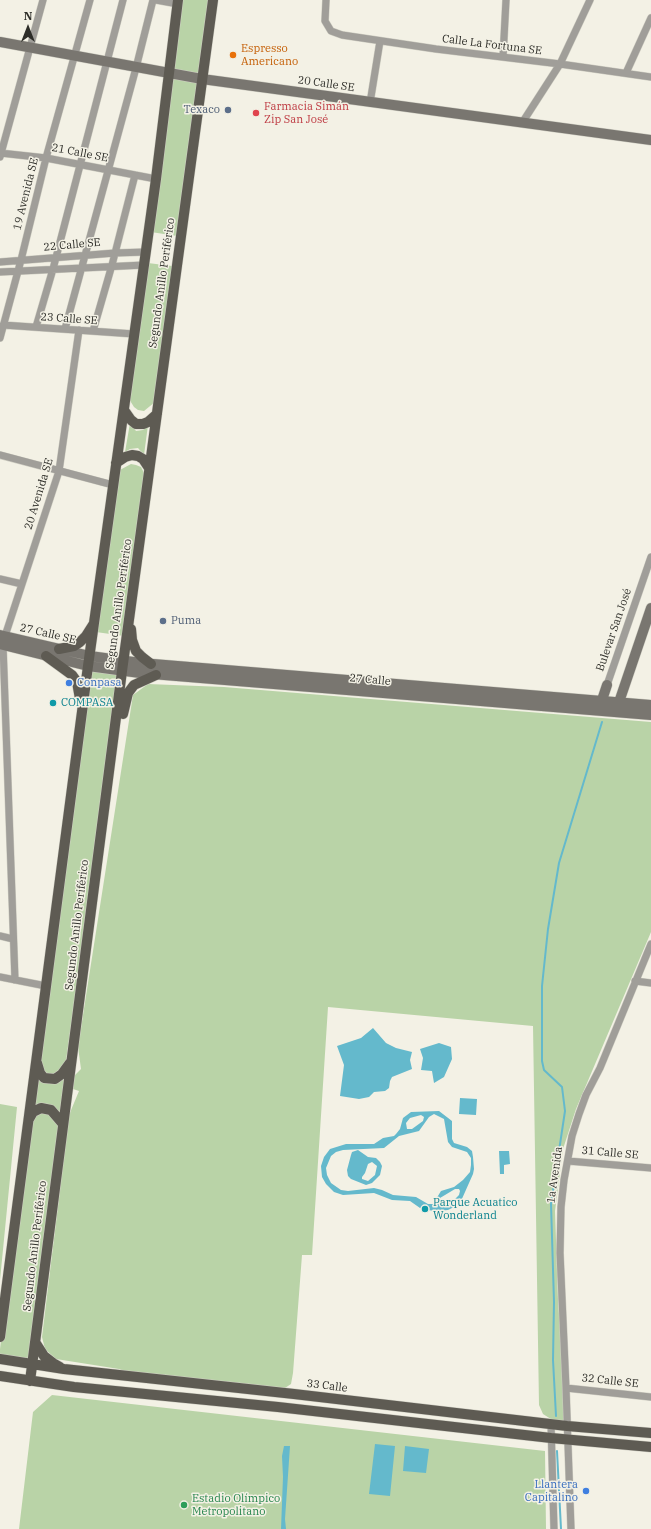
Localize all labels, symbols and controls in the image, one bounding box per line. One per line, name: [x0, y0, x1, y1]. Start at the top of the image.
north arrow: [8, 8, 48, 48]
text: N: [24, 9, 32, 23]
street label: Calle La Fortuna SE: [441, 32, 543, 58]
place label: Espresso Americano: [241, 42, 298, 68]
marker: Espresso Americano: [228, 50, 238, 60]
street label: 20 Calle SE: [297, 73, 355, 95]
place label: Farmacia Simán Zip San José: [264, 100, 349, 126]
place label: Texaco: [184, 103, 220, 117]
marker: Texaco: [223, 105, 233, 115]
marker: Farmacia Simán Zip San José: [251, 108, 261, 118]
street label: 21 Calle SE: [51, 141, 109, 165]
street label: 19 Avenida SE: [11, 157, 41, 231]
street label: Segundo Anillo Periférico: [146, 217, 178, 349]
street label: 22 Calle SE: [43, 236, 101, 254]
street label: 23 Calle SE: [40, 310, 98, 328]
street label: 20 Avenida SE: [22, 457, 56, 531]
street label: Segundo Anillo Periférico: [103, 538, 135, 670]
street label: Bulevar San José: [594, 587, 634, 673]
place label: Puma: [171, 614, 201, 628]
marker: Puma: [158, 616, 168, 626]
street label: 27 Calle SE: [19, 621, 77, 647]
street label: 27 Calle: [349, 672, 391, 688]
place label: Conpasa: [77, 676, 121, 690]
marker: Conpasa: [64, 678, 74, 688]
place label: COMPASA: [61, 696, 113, 710]
marker: COMPASA: [48, 698, 58, 708]
street label: Segundo Anillo Periférico: [62, 859, 92, 991]
street label: 31 Calle SE: [581, 1144, 639, 1162]
street label: 1a Avenida: [544, 1146, 566, 1204]
street label: Segundo Anillo Periférico: [20, 1180, 50, 1312]
place label: Parque Acuatico Wonderland: [433, 1196, 517, 1222]
marker: Parque Acuatico Wonderland: [420, 1204, 430, 1214]
street label: 32 Calle SE: [581, 1371, 639, 1391]
street label: 33 Calle: [306, 1377, 348, 1395]
place label: Llantera Capitalino: [525, 1478, 578, 1504]
marker: Llantera Capitalino: [581, 1486, 591, 1496]
place label: Estadio Olímpico Metropolitano: [192, 1492, 280, 1518]
marker: Estadio Olímpico Metropolitano: [179, 1500, 189, 1510]

